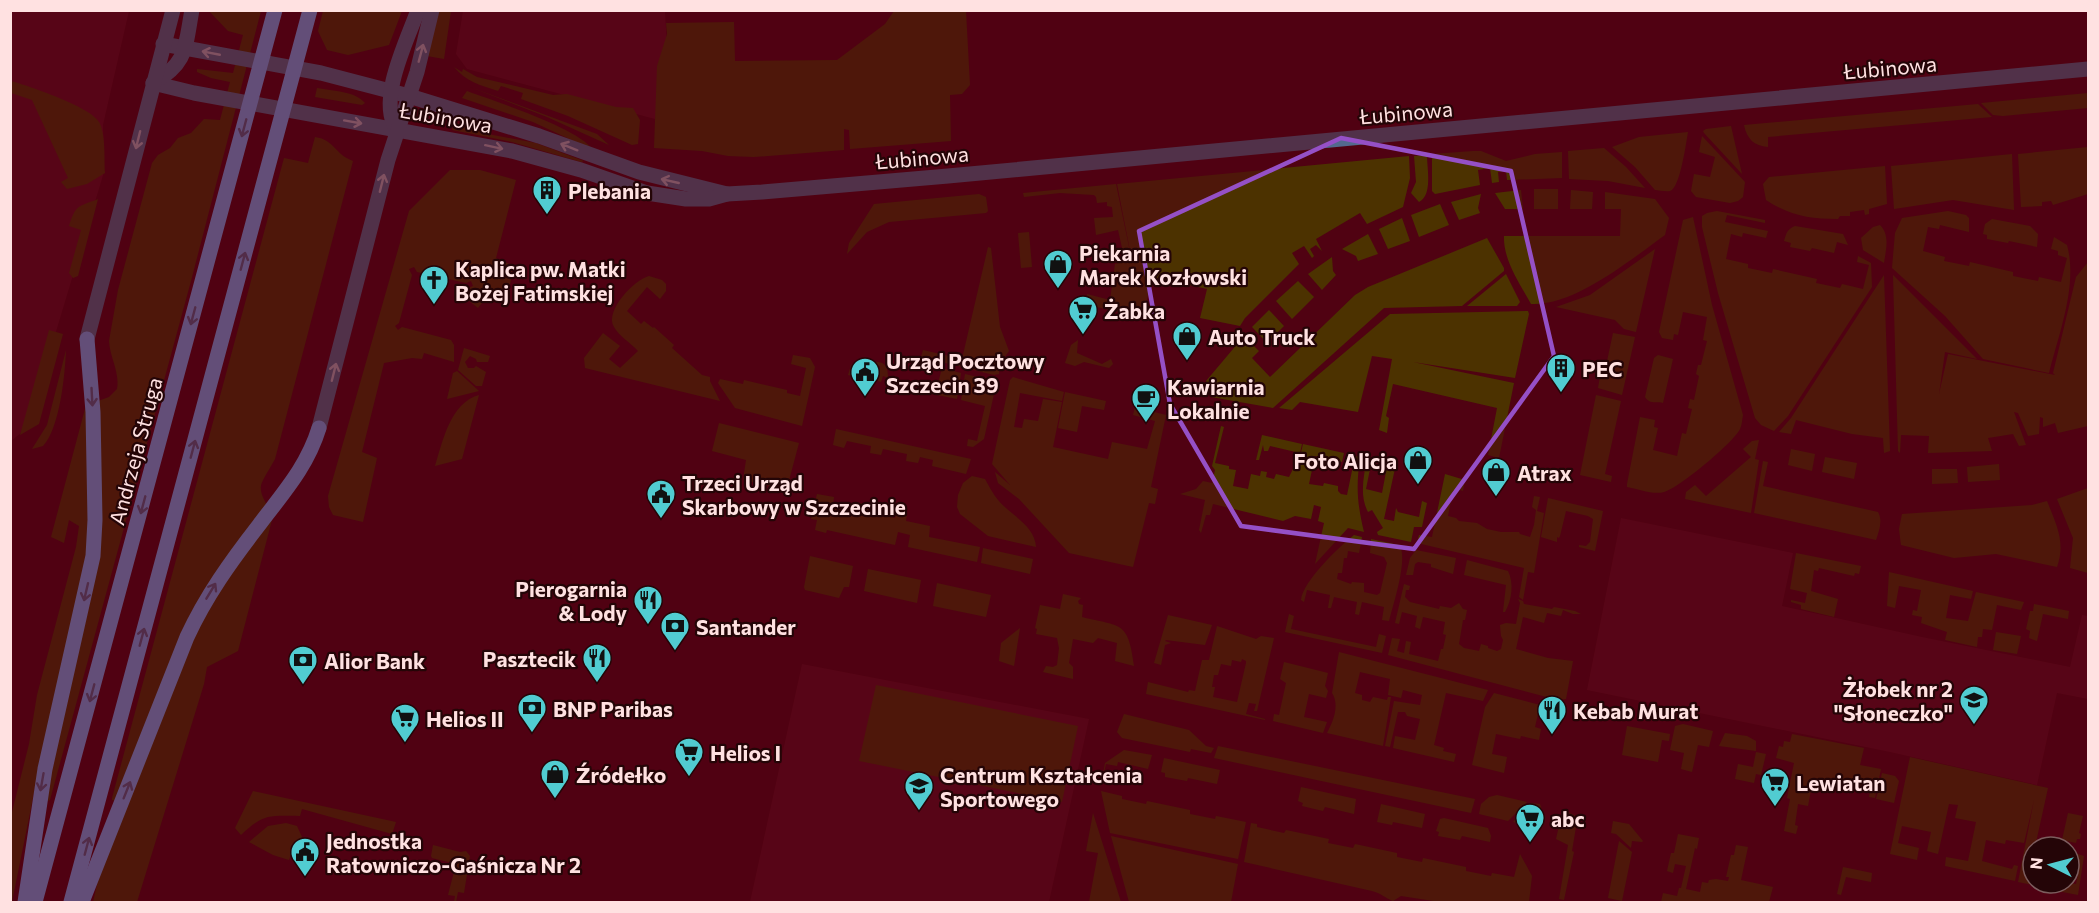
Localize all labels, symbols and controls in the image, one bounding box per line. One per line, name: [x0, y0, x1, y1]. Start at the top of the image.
one-way arrow: [416, 44, 428, 63]
one-way arrow: [202, 47, 221, 58]
street label: Łubinowa: [1841, 50, 1938, 84]
street label: Łubinowa: [1357, 95, 1454, 129]
street label: Łubinowa: [397, 96, 494, 137]
one-way arrow: [343, 116, 363, 127]
one-way arrow: [238, 118, 249, 137]
one-way arrow: [132, 130, 144, 149]
street label: Łubinowa: [873, 140, 970, 174]
one-way arrow: [560, 141, 579, 152]
one-way arrow: [483, 142, 503, 153]
one-way arrow: [377, 173, 389, 192]
building icon: Plebania: [531, 174, 563, 216]
one-way arrow: [661, 175, 680, 186]
place label: Plebania: [568, 178, 651, 203]
place label: Piekarnia Marek Kozłowski: [1079, 240, 1247, 289]
shop icon: Piekarnia Marek Kozłowski: [1042, 248, 1074, 290]
one-way arrow: [238, 252, 250, 271]
place label: Kaplica pw. Matki Bożej Fatimskiej: [455, 256, 626, 305]
church icon: Kaplica pw. Matki Bożej Fatimskiej: [418, 264, 450, 306]
supermarket icon: Żabka: [1067, 294, 1099, 336]
place label: Żabka: [1104, 298, 1165, 323]
one-way arrow: [187, 306, 199, 325]
shop icon: Auto Truck: [1171, 320, 1203, 362]
place label: Auto Truck: [1208, 324, 1315, 349]
place label: Urząd Pocztowy Szczecin 39: [886, 348, 1045, 397]
building icon: PEC: [1545, 352, 1577, 394]
public building icon: Urząd Pocztowy Szczecin 39: [849, 356, 881, 398]
place label: PEC: [1582, 356, 1623, 381]
one-way arrow: [329, 362, 340, 381]
street label: Andrzeja Struga: [103, 374, 167, 528]
place label: Kawiarnia Lokalnie: [1167, 374, 1265, 423]
cafe icon: Kawiarnia Lokalnie: [1130, 382, 1162, 424]
one-way arrow: [86, 387, 97, 407]
one-way arrow: [188, 440, 199, 459]
shop icon: Foto Alicja: [1402, 444, 1434, 486]
place label: Foto Alicja: [1294, 448, 1397, 473]
shop icon: Atrax: [1480, 456, 1512, 498]
place label: Atrax: [1517, 460, 1572, 485]
place label: Trzeci Urząd Skarbowy w Szczecinie: [682, 470, 906, 519]
public building icon: Trzeci Urząd Skarbowy w Szczecinie: [645, 478, 677, 520]
one-way arrow: [137, 495, 148, 514]
place label: Pierogarnia & Lody: [515, 576, 627, 625]
one-way arrow: [80, 582, 92, 601]
one-way arrow: [205, 583, 217, 600]
restaurant icon: Pierogarnia & Lody: [632, 584, 664, 626]
bank icon: Santander: [659, 610, 691, 652]
place label: Santander: [696, 614, 796, 639]
one-way arrow: [137, 628, 149, 647]
restaurant icon: Pasztecik: [581, 642, 613, 684]
bank icon: Alior Bank: [287, 644, 319, 686]
place label: Pasztecik: [483, 646, 576, 671]
place label: Alior Bank: [324, 648, 425, 673]
place label: Żłobek nr 2 "Słoneczko": [1834, 676, 1953, 725]
one-way arrow: [86, 683, 97, 702]
school or university icon: Żłobek nr 2 "Słoneczko": [1958, 684, 1990, 726]
bank icon: BNP Paribas: [516, 692, 548, 734]
restaurant icon: Kebab Murat: [1536, 694, 1568, 736]
place label: BNP Paribas: [553, 696, 673, 721]
place label: Kebab Murat: [1573, 698, 1698, 723]
supermarket icon: Helios II: [389, 702, 421, 744]
place label: Helios II: [426, 706, 504, 731]
supermarket icon: Helios I: [673, 736, 705, 778]
place label: Helios I: [710, 740, 781, 765]
shop icon: Źródełko: [539, 758, 571, 800]
place label: Źródełko: [576, 762, 666, 787]
place label: Centrum Kształcenia Sportowego: [940, 762, 1142, 811]
supermarket icon: Lewiatan: [1759, 766, 1791, 808]
school or university icon: Centrum Kształcenia Sportowego: [903, 770, 935, 812]
place label: Lewiatan: [1796, 770, 1885, 795]
one-way arrow: [37, 771, 48, 791]
one-way arrow: [122, 781, 133, 799]
supermarket icon: abc: [1514, 802, 1546, 844]
place label: abc: [1551, 806, 1585, 831]
place label: Jednostka Ratowniczo-Gaśnicza Nr 2: [326, 828, 581, 877]
north arrow: [2021, 835, 2081, 895]
public building icon: Jednostka Ratowniczo-Gaśnicza Nr 2: [289, 836, 321, 878]
one-way arrow: [81, 837, 93, 856]
text: N: [2026, 856, 2046, 870]

